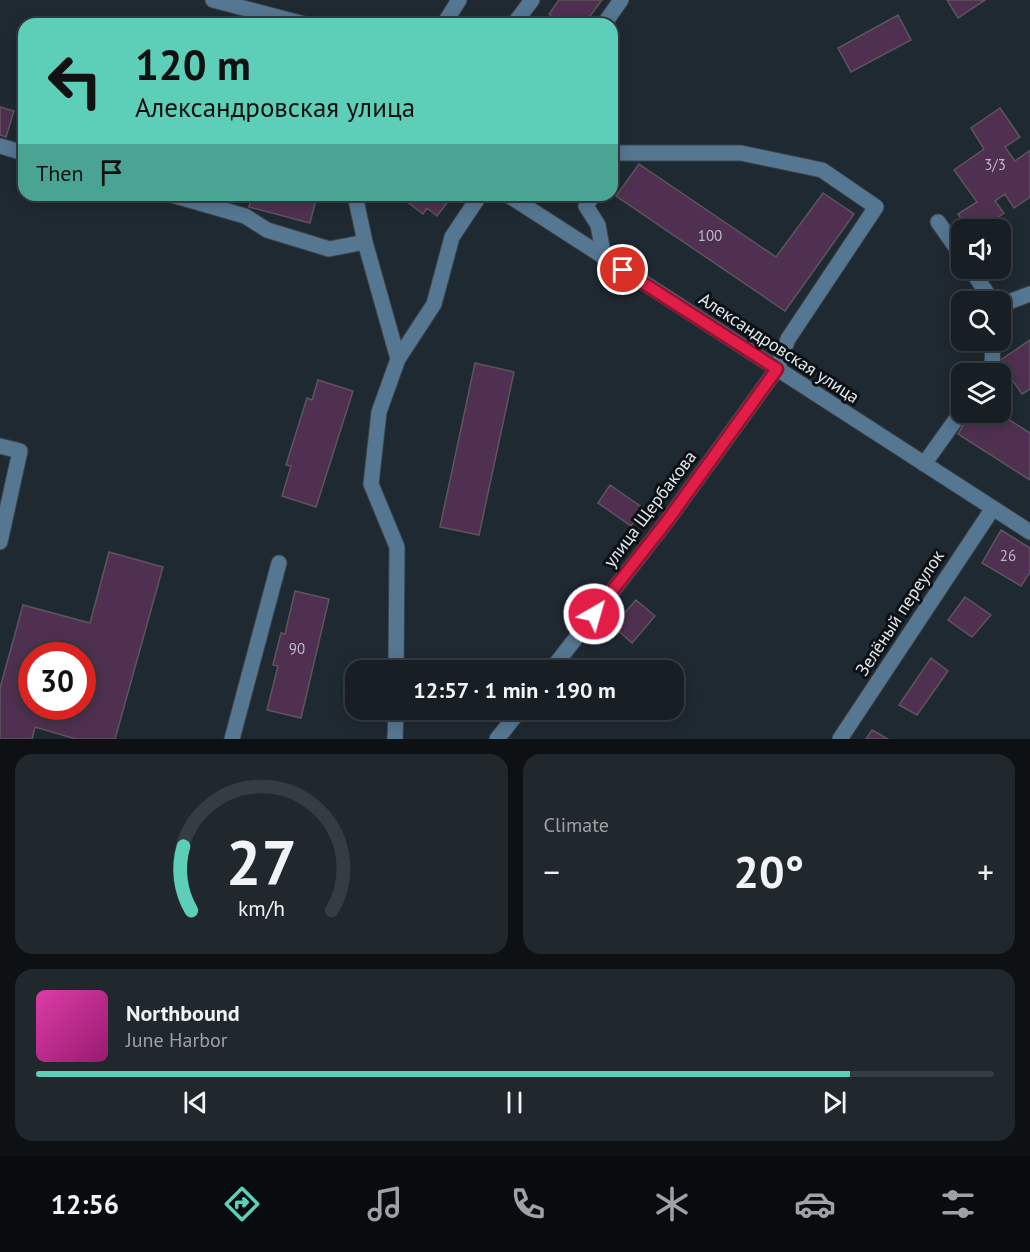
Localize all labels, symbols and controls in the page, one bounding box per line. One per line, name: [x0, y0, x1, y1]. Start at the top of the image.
text: 120 m: [135, 37, 251, 92]
icon: left: [36, 42, 114, 120]
text: Александровская улица: [135, 90, 415, 124]
house number: 3/3: [984, 155, 1006, 174]
icon: arrive: [95, 156, 128, 189]
text: Then: [36, 159, 83, 187]
map controls: [951, 219, 1011, 423]
button: sound: [951, 219, 1011, 279]
house number: 100: [698, 226, 722, 245]
pin: [597, 244, 648, 295]
icon: arrive: [606, 253, 639, 286]
street label: Александровская улица: [695, 287, 864, 408]
button: search: [951, 291, 1011, 351]
button: layers: [951, 363, 1011, 423]
street label: улица Щербакова: [598, 446, 701, 572]
street label: Зелёный переулок: [850, 545, 949, 680]
house number: 26: [1000, 546, 1016, 565]
position arrow: [562, 582, 626, 646]
house number: 90: [289, 639, 305, 658]
speed limit sign: 30: [18, 642, 96, 720]
text: 12:57 · 1 min · 190 m: [413, 676, 616, 704]
text: Climate: [544, 812, 609, 838]
text: 27: [226, 821, 297, 902]
text: 20°: [733, 842, 804, 900]
text: −: [544, 850, 560, 893]
text: +: [977, 850, 994, 893]
text: km/h: [238, 894, 285, 922]
text: Northbound: [126, 999, 240, 1027]
text: June Harbor: [126, 1027, 228, 1053]
icon: previous: [179, 1086, 212, 1119]
icon: pause: [498, 1086, 531, 1119]
icon: next: [818, 1086, 851, 1119]
icon: directions: [221, 1183, 263, 1225]
icon: music: [364, 1183, 406, 1225]
icon: phone: [507, 1183, 549, 1225]
icon: climate: [651, 1183, 693, 1225]
icon: car: [794, 1183, 836, 1225]
icon: filters: [937, 1183, 979, 1225]
text: 12:56: [51, 1187, 119, 1221]

